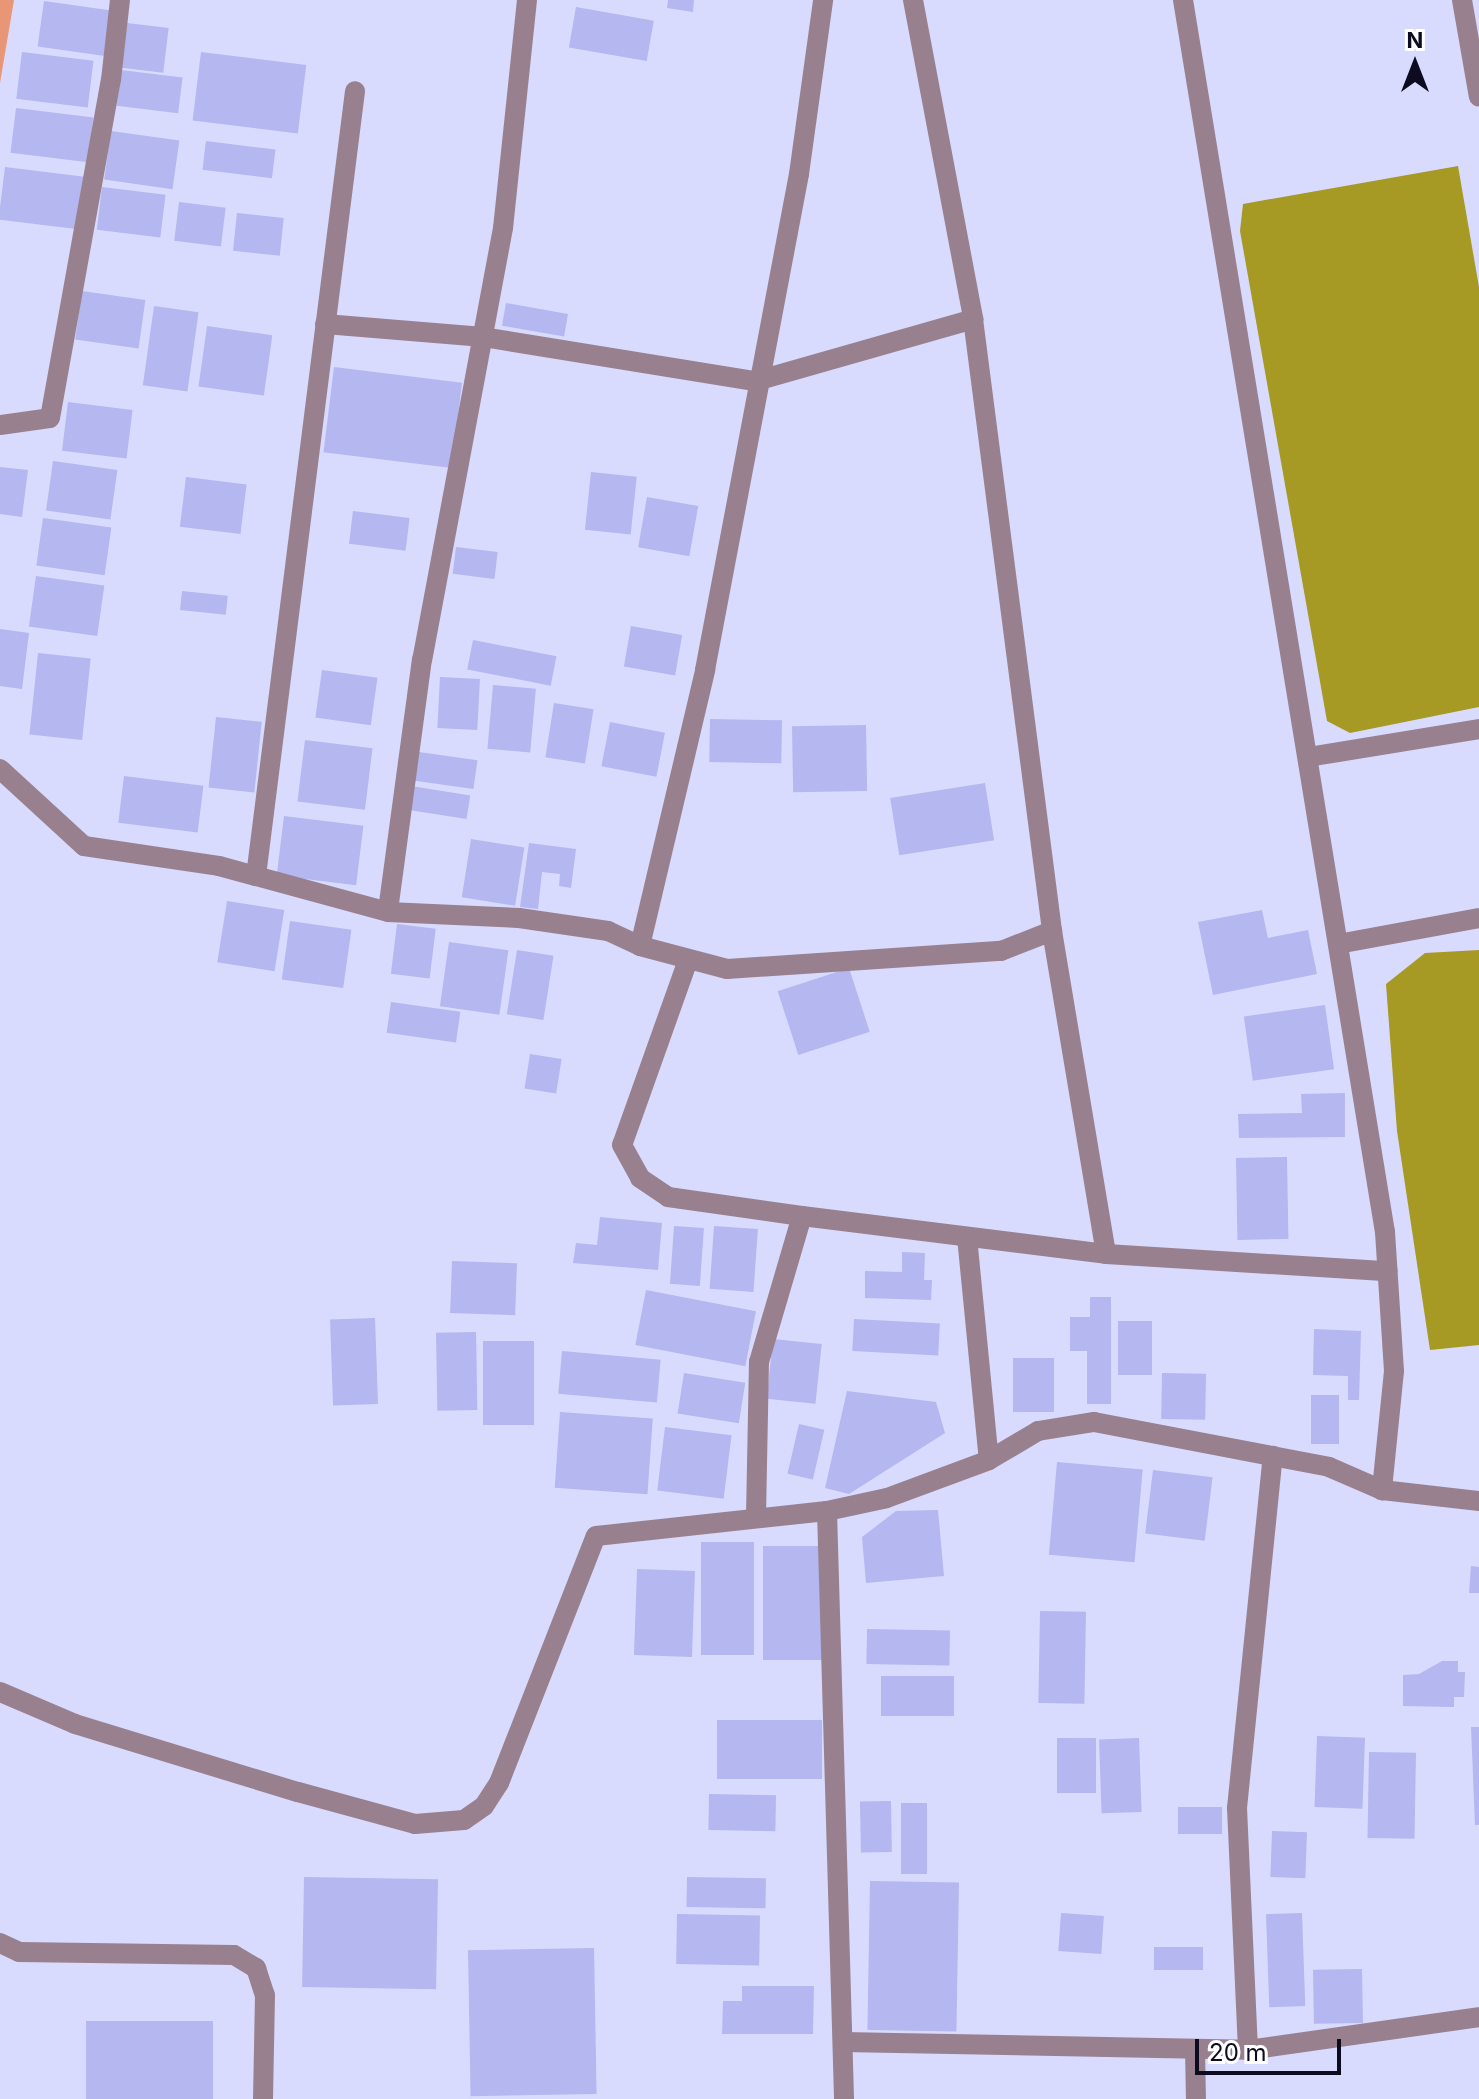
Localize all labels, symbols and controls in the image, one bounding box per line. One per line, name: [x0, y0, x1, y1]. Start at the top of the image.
north arrow: [1375, 24, 1455, 104]
text: N: [1407, 27, 1423, 53]
scale bar: [1199, 2023, 1345, 2073]
text: 20 m: [1209, 2038, 1267, 2067]

